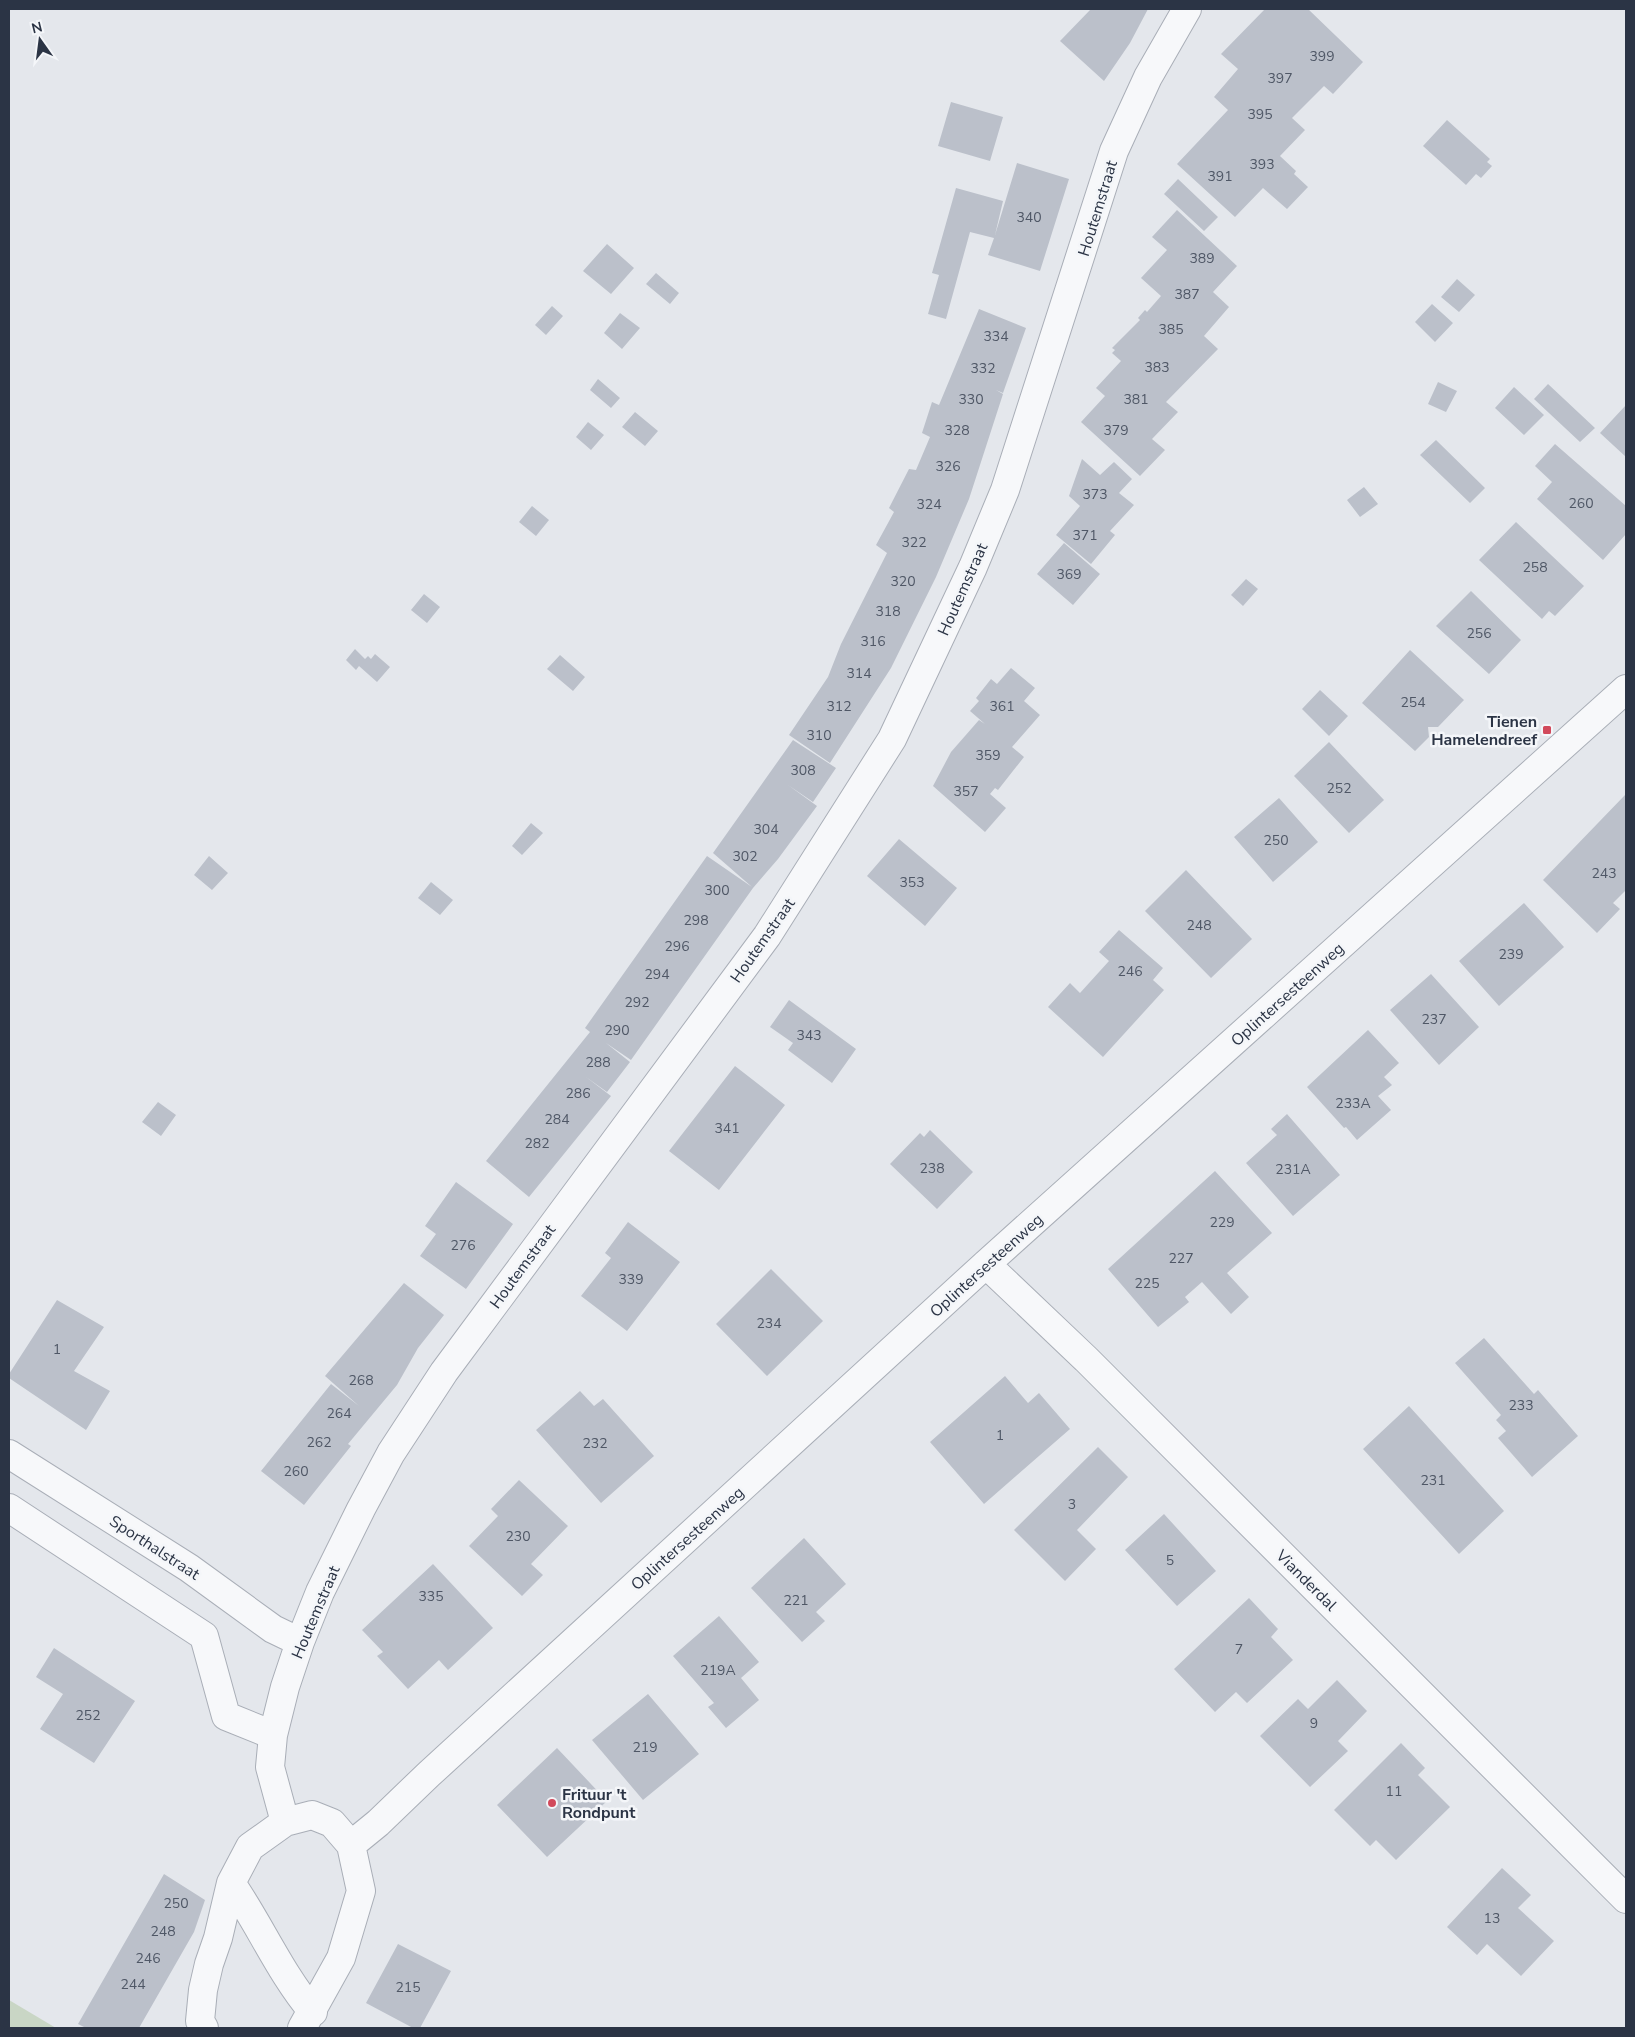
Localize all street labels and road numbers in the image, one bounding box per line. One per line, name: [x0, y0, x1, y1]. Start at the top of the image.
street label: Houtemstraat: [1073, 157, 1123, 259]
street label: Houtemstraat: [933, 539, 993, 639]
street label: Houtemstraat: [725, 893, 801, 988]
street label: Oplintersesteenweg: [1226, 938, 1349, 1052]
street label: Oplintersesteenweg: [925, 1209, 1048, 1323]
street label: Houtemstraat: [485, 1220, 561, 1313]
street label: Oplintersesteenweg: [626, 1482, 749, 1596]
street label: Sporthalstraat: [105, 1510, 204, 1585]
street label: Vianderdal: [1270, 1545, 1342, 1616]
street label: Houtemstraat: [286, 1562, 346, 1662]

